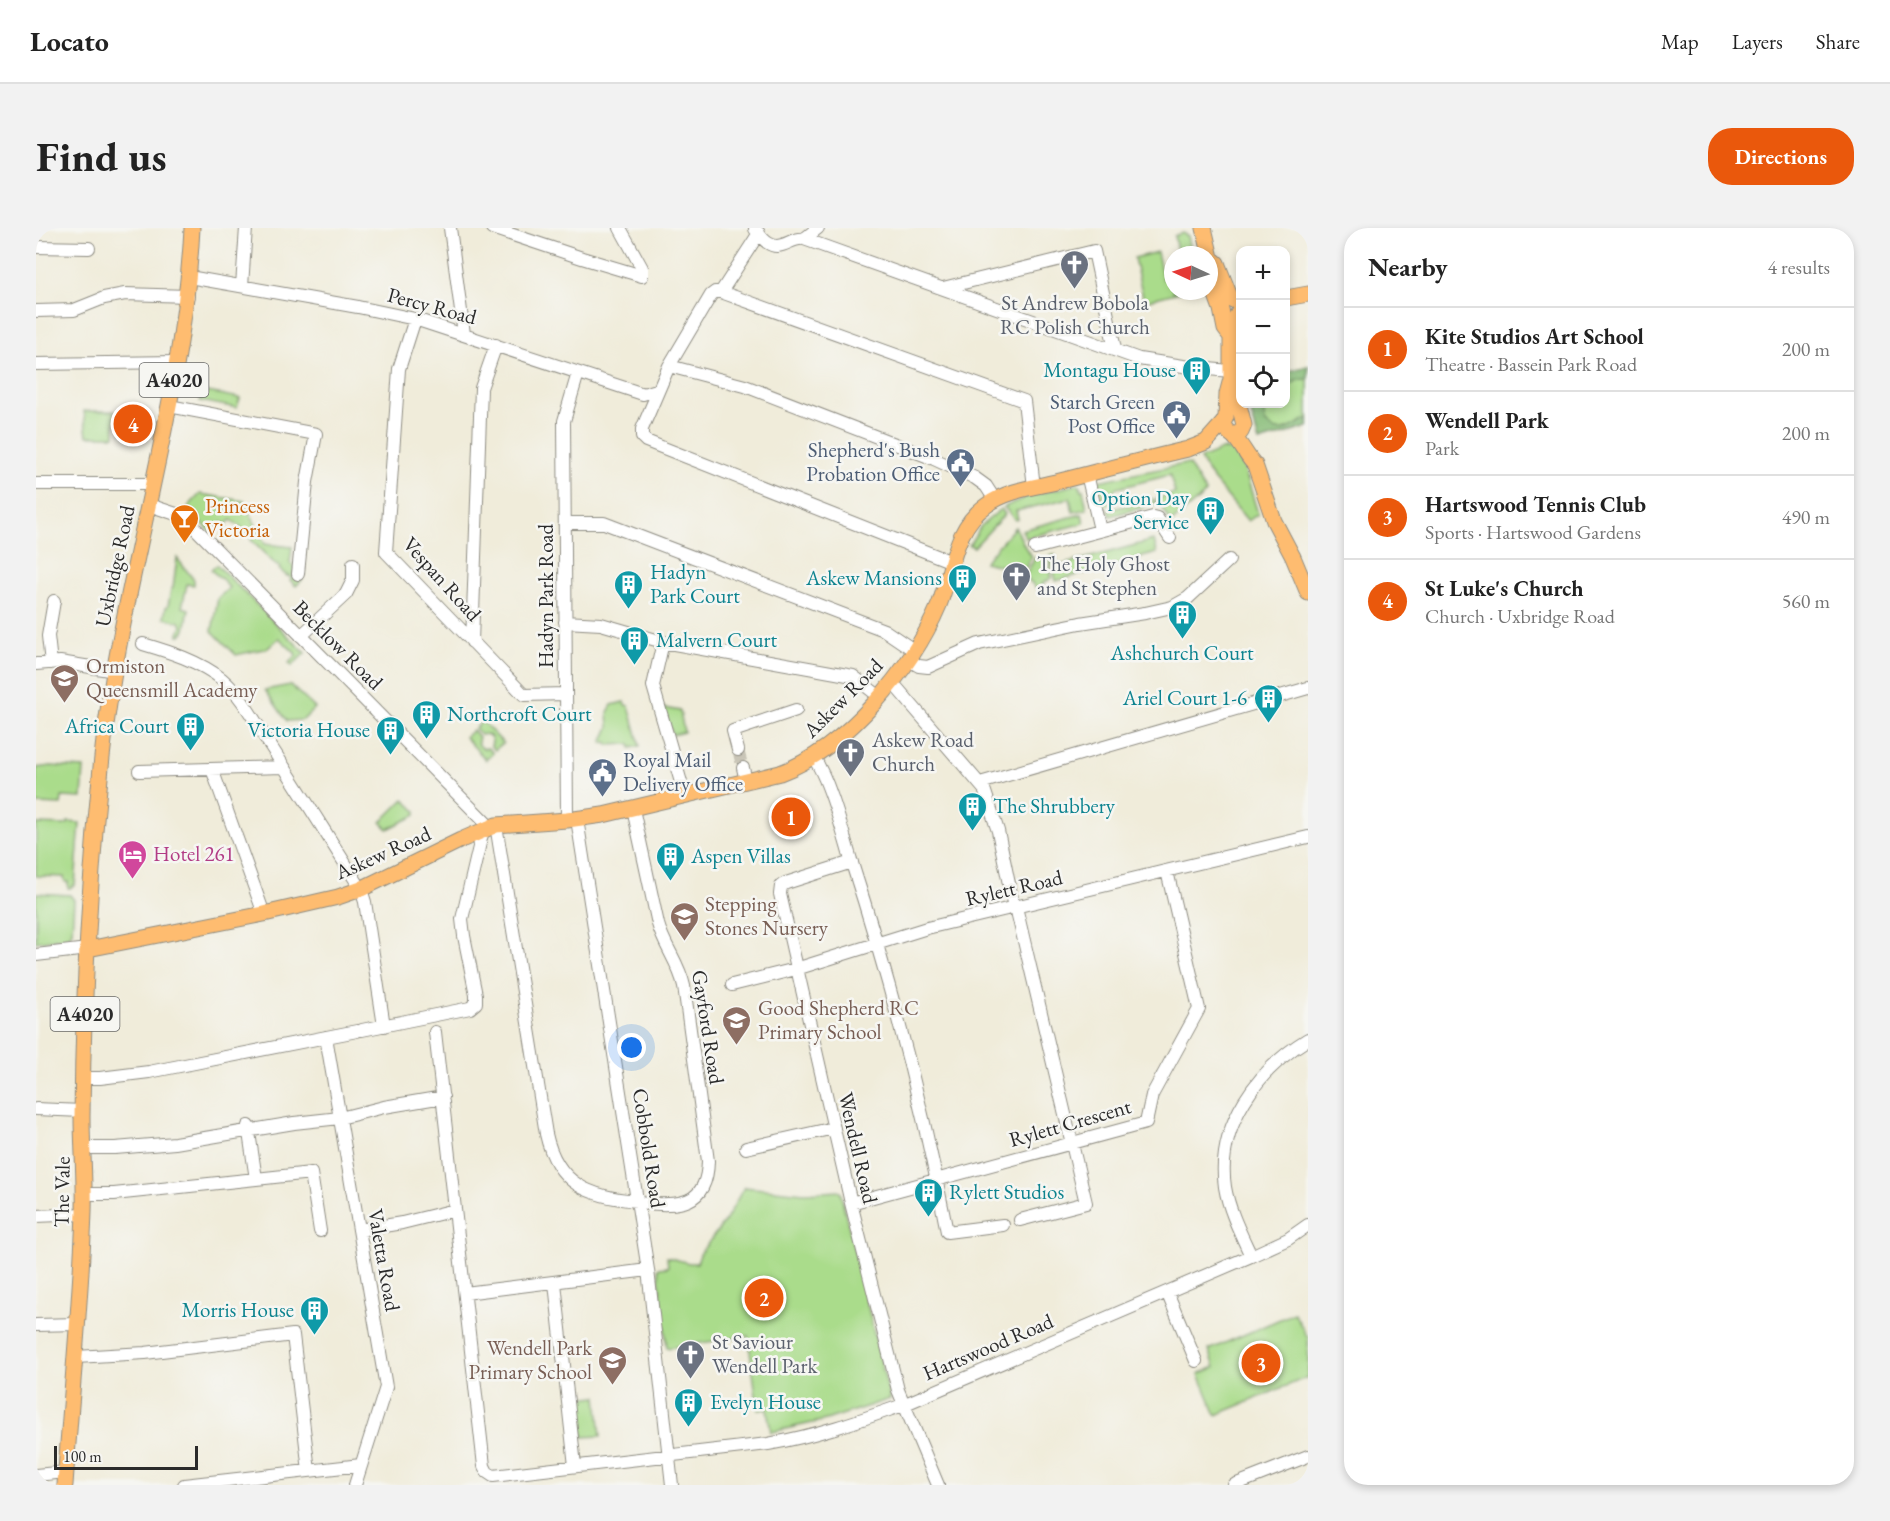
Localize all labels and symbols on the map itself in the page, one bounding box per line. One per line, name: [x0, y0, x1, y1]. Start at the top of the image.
north arrow: [1164, 246, 1218, 300]
church icon: St Andrew Bobola RC Polish Church: [1059, 248, 1091, 290]
street label: Percy Road: [385, 281, 480, 330]
place label: St Andrew Bobola RC Polish Church: [1000, 289, 1150, 340]
building icon: Montagu House: [1181, 354, 1213, 396]
place label: Montagu House: [1043, 356, 1176, 383]
road number: A4020: [140, 363, 208, 397]
place label: Starch Green Post Office: [1050, 388, 1155, 439]
public building icon: Starch Green Post Office: [1160, 398, 1192, 440]
pin: 4: [114, 402, 152, 446]
place label: Shepherd's Bush Probation Office: [806, 436, 940, 487]
public building icon: Shepherd's Bush Probation Office: [945, 446, 977, 488]
place label: Option Day Service: [1091, 484, 1190, 535]
place label: Princess Victoria: [205, 492, 271, 543]
building icon: Option Day Service: [1194, 494, 1226, 536]
street label: Uxbridge Road: [88, 502, 141, 629]
bar icon: Princess Victoria: [168, 502, 200, 544]
street label: Hadyn Park Road: [532, 523, 559, 668]
street label: Vespan Road: [397, 531, 488, 627]
place label: The Holy Ghost and St Stephen: [1037, 550, 1170, 601]
place label: Hadyn Park Court: [650, 558, 740, 609]
church icon: The Holy Ghost and St Stephen: [1000, 560, 1032, 602]
building icon: Askew Mansions: [947, 562, 979, 604]
place label: Askew Mansions: [805, 564, 942, 591]
building icon: Hadyn Park Court: [613, 568, 645, 610]
street label: Becklow Road: [288, 594, 389, 696]
building icon: Ashchurch Court: [1166, 598, 1198, 640]
building icon: Malvern Court: [619, 624, 651, 666]
place label: Malvern Court: [656, 626, 777, 653]
place label: Ashchurch Court: [1109, 639, 1254, 666]
place label: Ormiston Queensmill Academy: [86, 652, 258, 704]
street label: Askew Road: [796, 652, 888, 744]
school or university icon: Ormiston Queensmill Academy: [49, 662, 81, 704]
building icon: Ariel Court 1-6: [1252, 682, 1284, 724]
place label: Ariel Court 1-6: [1122, 684, 1247, 711]
building icon: Northcroft Court: [410, 698, 442, 740]
place label: Northcroft Court: [447, 700, 592, 727]
building icon: Africa Court: [174, 710, 206, 752]
place label: Africa Court: [64, 712, 169, 739]
building icon: Victoria House: [375, 714, 407, 756]
place label: Victoria House: [247, 716, 370, 743]
place label: Askew Road Church: [871, 726, 974, 777]
church icon: Askew Road Church: [835, 736, 867, 778]
place label: Royal Mail Delivery Office: [623, 746, 743, 797]
public building icon: Royal Mail Delivery Office: [586, 756, 618, 798]
building icon: The Shrubbery: [956, 790, 988, 832]
place label: The Shrubbery: [993, 792, 1116, 819]
pin: 1: [772, 794, 810, 840]
street label: Askew Road: [330, 819, 435, 886]
hotel icon: Hotel 261: [116, 838, 148, 880]
place label: Hotel 261: [153, 840, 235, 867]
building icon: Aspen Villas: [654, 840, 686, 882]
place label: Aspen Villas: [690, 842, 791, 869]
street label: Rylett Road: [963, 863, 1065, 912]
place label: Stepping Stones Nursery: [705, 890, 829, 941]
school or university icon: Stepping Stones Nursery: [668, 900, 700, 942]
street label: Gayford Road: [686, 968, 731, 1086]
place label: Good Shepherd RC Primary School: [758, 994, 919, 1045]
road number: A4020: [50, 997, 120, 1031]
school or university icon: Good Shepherd RC Primary School: [721, 1004, 753, 1046]
your location: [617, 1033, 646, 1062]
street label: Cobbold Road: [627, 1086, 672, 1210]
street label: Wendell Road: [833, 1090, 884, 1207]
street label: Rylett Crescent: [1006, 1092, 1134, 1153]
street label: The Vale: [47, 1156, 76, 1228]
building icon: Rylett Studios: [912, 1176, 944, 1218]
place label: Rylett Studios: [949, 1178, 1064, 1205]
street label: Valetta Road: [362, 1207, 407, 1314]
pin: 2: [744, 1276, 784, 1320]
building icon: Morris House: [299, 1294, 331, 1336]
place label: Morris House: [182, 1296, 294, 1323]
street label: Hartswood Road: [918, 1307, 1057, 1386]
place label: St Saviour Wendell Park: [712, 1328, 818, 1379]
place label: Wendell Park Primary School: [468, 1334, 593, 1385]
church icon: St Saviour Wendell Park: [675, 1338, 707, 1380]
pin: 3: [1242, 1340, 1280, 1386]
school or university icon: Wendell Park Primary School: [597, 1344, 629, 1386]
building icon: Evelyn House: [673, 1386, 705, 1428]
place label: Evelyn House: [710, 1388, 821, 1415]
scale bar: [54, 1443, 198, 1470]

